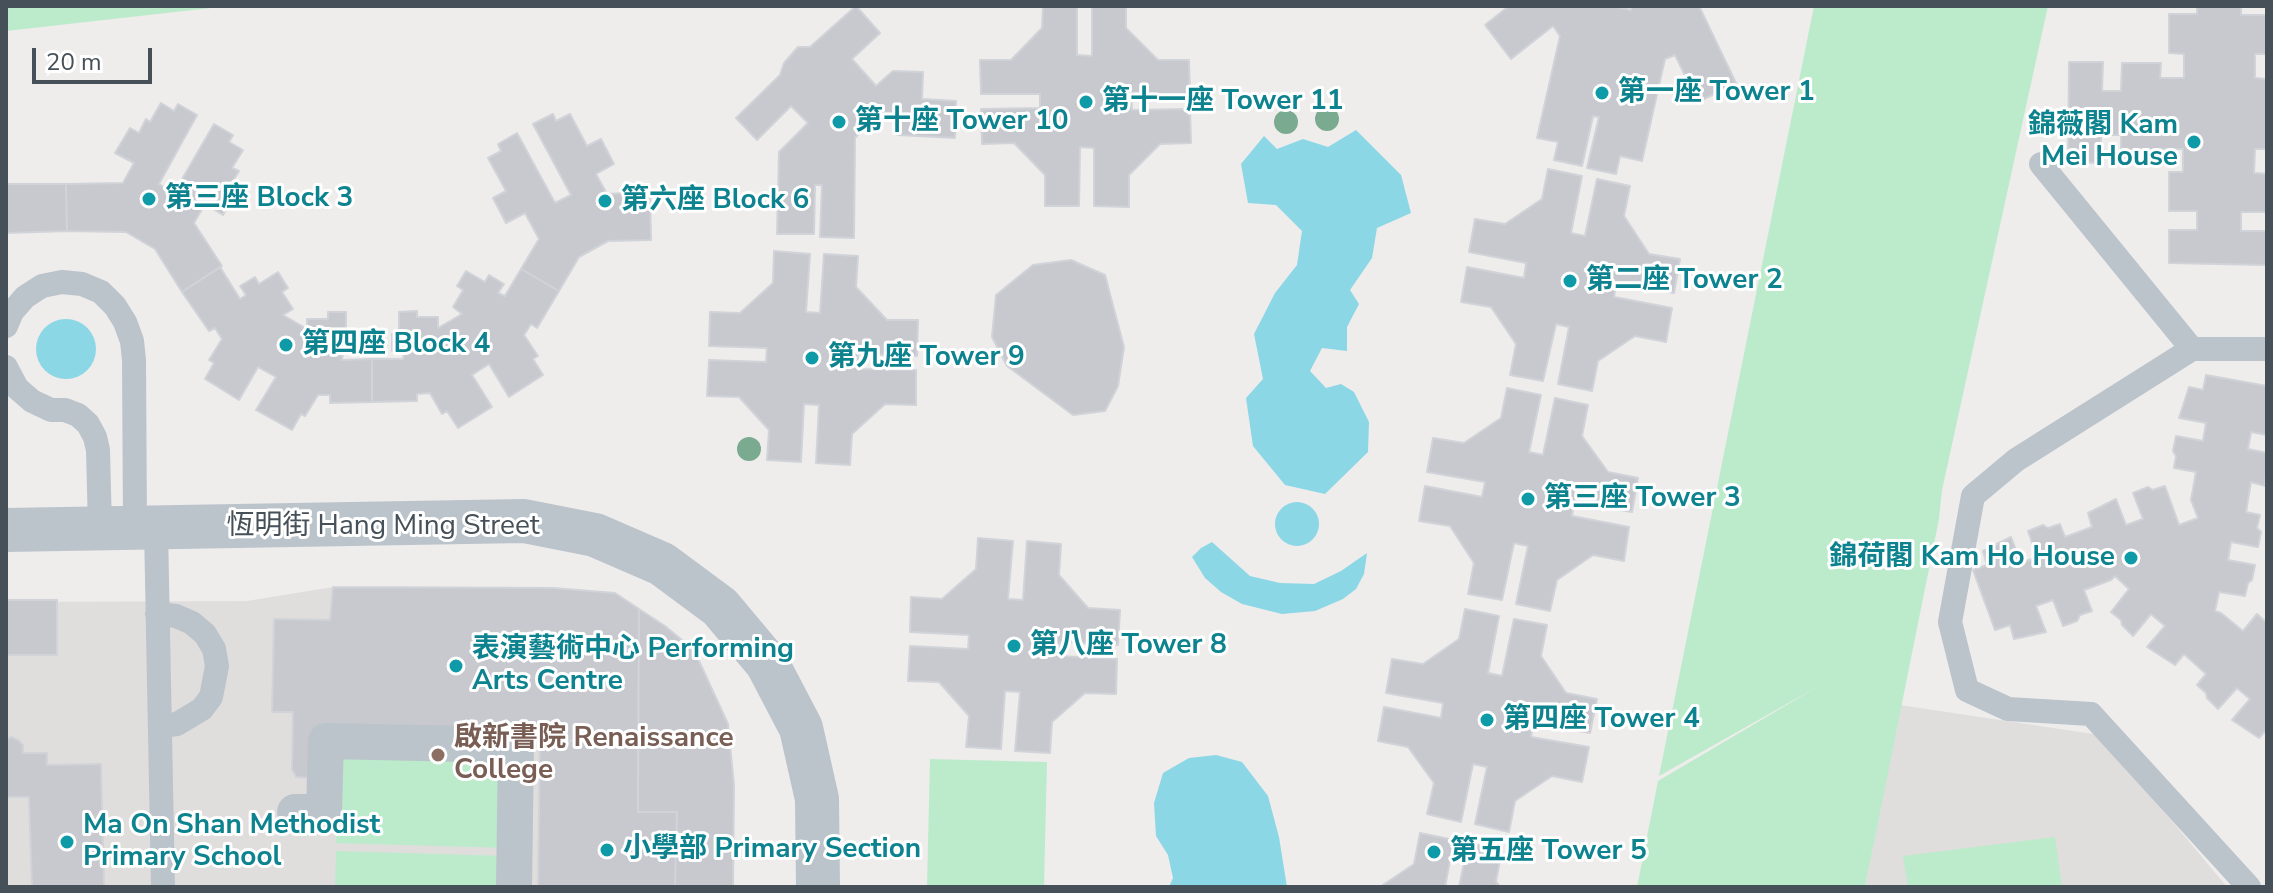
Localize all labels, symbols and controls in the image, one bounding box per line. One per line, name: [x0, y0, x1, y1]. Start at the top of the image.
scale bar: [36, 32, 156, 82]
text: 20 m: [46, 46, 102, 78]
place label: 第一座 Tower 1: [1618, 76, 1815, 110]
marker: 第一座 Tower 1: [1593, 84, 1611, 102]
place label: 第十一座 Tower 11: [1102, 85, 1344, 119]
marker: 第十一座 Tower 11: [1077, 93, 1095, 111]
place label: 第十座 Tower 10: [855, 105, 1069, 139]
place label: 錦薇閣 Kam Mei House: [2028, 109, 2178, 175]
marker: 第十座 Tower 10: [830, 113, 848, 131]
marker: 錦薇閣 Kam Mei House: [2185, 133, 2203, 151]
place label: 第三座 Block 3: [165, 182, 353, 216]
place label: 第六座 Block 6: [621, 184, 809, 218]
marker: 第三座 Block 3: [140, 190, 158, 208]
marker: 第六座 Block 6: [596, 192, 614, 210]
place label: 第二座 Tower 2: [1586, 264, 1783, 298]
marker: 第二座 Tower 2: [1561, 272, 1579, 290]
place label: 第四座 Block 4: [302, 328, 490, 362]
marker: 第四座 Block 4: [277, 336, 295, 354]
place label: 第九座 Tower 9: [828, 341, 1025, 375]
marker: 第九座 Tower 9: [803, 349, 821, 367]
place label: 第三座 Tower 3: [1544, 482, 1741, 516]
marker: 第三座 Tower 3: [1519, 490, 1537, 508]
street label: 恆明街 Hang Ming Street: [226, 510, 540, 544]
place label: 錦荷閣 Kam Ho House: [1829, 541, 2115, 575]
marker: 錦荷閣 Kam Ho House: [2122, 549, 2140, 567]
place label: 第八座 Tower 8: [1030, 629, 1227, 663]
place label: 表演藝術中心 Performing Arts Centre: [472, 633, 794, 699]
marker: 第八座 Tower 8: [1005, 637, 1023, 655]
marker: 表演藝術中心 Performing Arts Centre: [447, 657, 465, 675]
place label: 第四座 Tower 4: [1503, 703, 1700, 737]
marker: 第四座 Tower 4: [1478, 711, 1496, 729]
place label: 啟新書院 Renaissance College: [454, 722, 734, 788]
marker: 啟新書院 Renaissance College: [429, 746, 447, 764]
place label: Ma On Shan Methodist Primary School: [83, 809, 380, 875]
marker: Ma On Shan Methodist Primary School: [58, 833, 76, 851]
place label: 小學部 Primary Section: [623, 833, 921, 867]
place label: 第五座 Tower 5: [1450, 835, 1647, 869]
marker: 小學部 Primary Section: [598, 841, 616, 859]
marker: 第五座 Tower 5: [1425, 843, 1443, 861]

